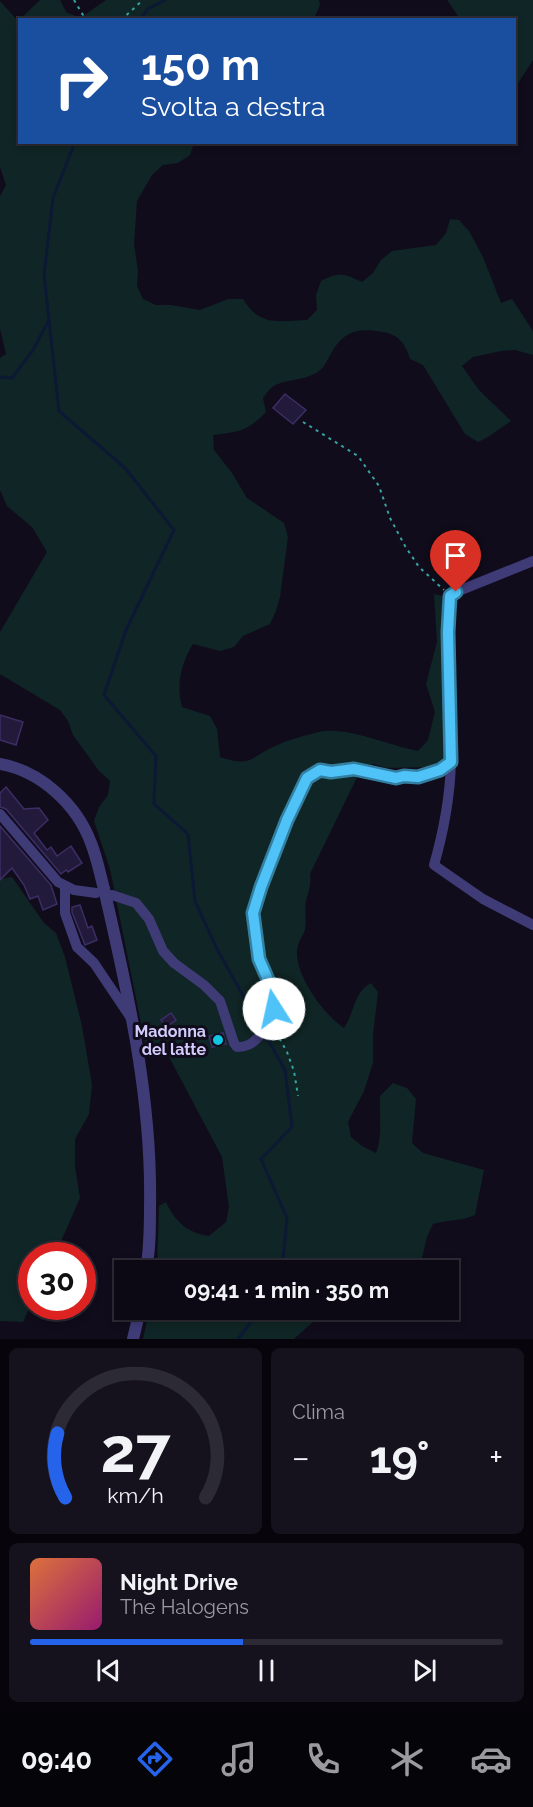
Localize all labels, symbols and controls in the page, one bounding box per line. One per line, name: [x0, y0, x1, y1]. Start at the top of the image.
text: 150 m: [141, 41, 260, 90]
icon: right: [42, 42, 120, 120]
text: Svolta a destra: [141, 91, 325, 122]
pin: [430, 530, 481, 592]
icon: arrive: [439, 539, 472, 572]
position arrow: [242, 977, 306, 1041]
place label: Madonna del latte: [135, 1022, 206, 1059]
marker: Madonna del latte: [211, 1033, 225, 1047]
speed limit sign: 30: [18, 1242, 96, 1320]
text: 09:41 · 1 min · 350 m: [184, 1277, 389, 1303]
text: Clima: [292, 1400, 345, 1424]
text: 27: [100, 1413, 172, 1487]
text: 19°: [369, 1431, 430, 1484]
text: −: [292, 1438, 310, 1477]
text: +: [489, 1438, 503, 1477]
text: km/h: [107, 1483, 164, 1508]
text: Night Drive: [120, 1569, 238, 1595]
text: The Halogens: [120, 1595, 249, 1619]
icon: previous: [92, 1654, 125, 1687]
icon: pause: [250, 1654, 283, 1687]
icon: next: [408, 1654, 441, 1687]
icon: directions: [134, 1738, 176, 1780]
icon: music: [218, 1738, 260, 1780]
icon: phone: [302, 1738, 344, 1780]
icon: climate: [386, 1738, 428, 1780]
icon: car: [470, 1738, 512, 1780]
text: 09:40: [21, 1744, 92, 1775]

